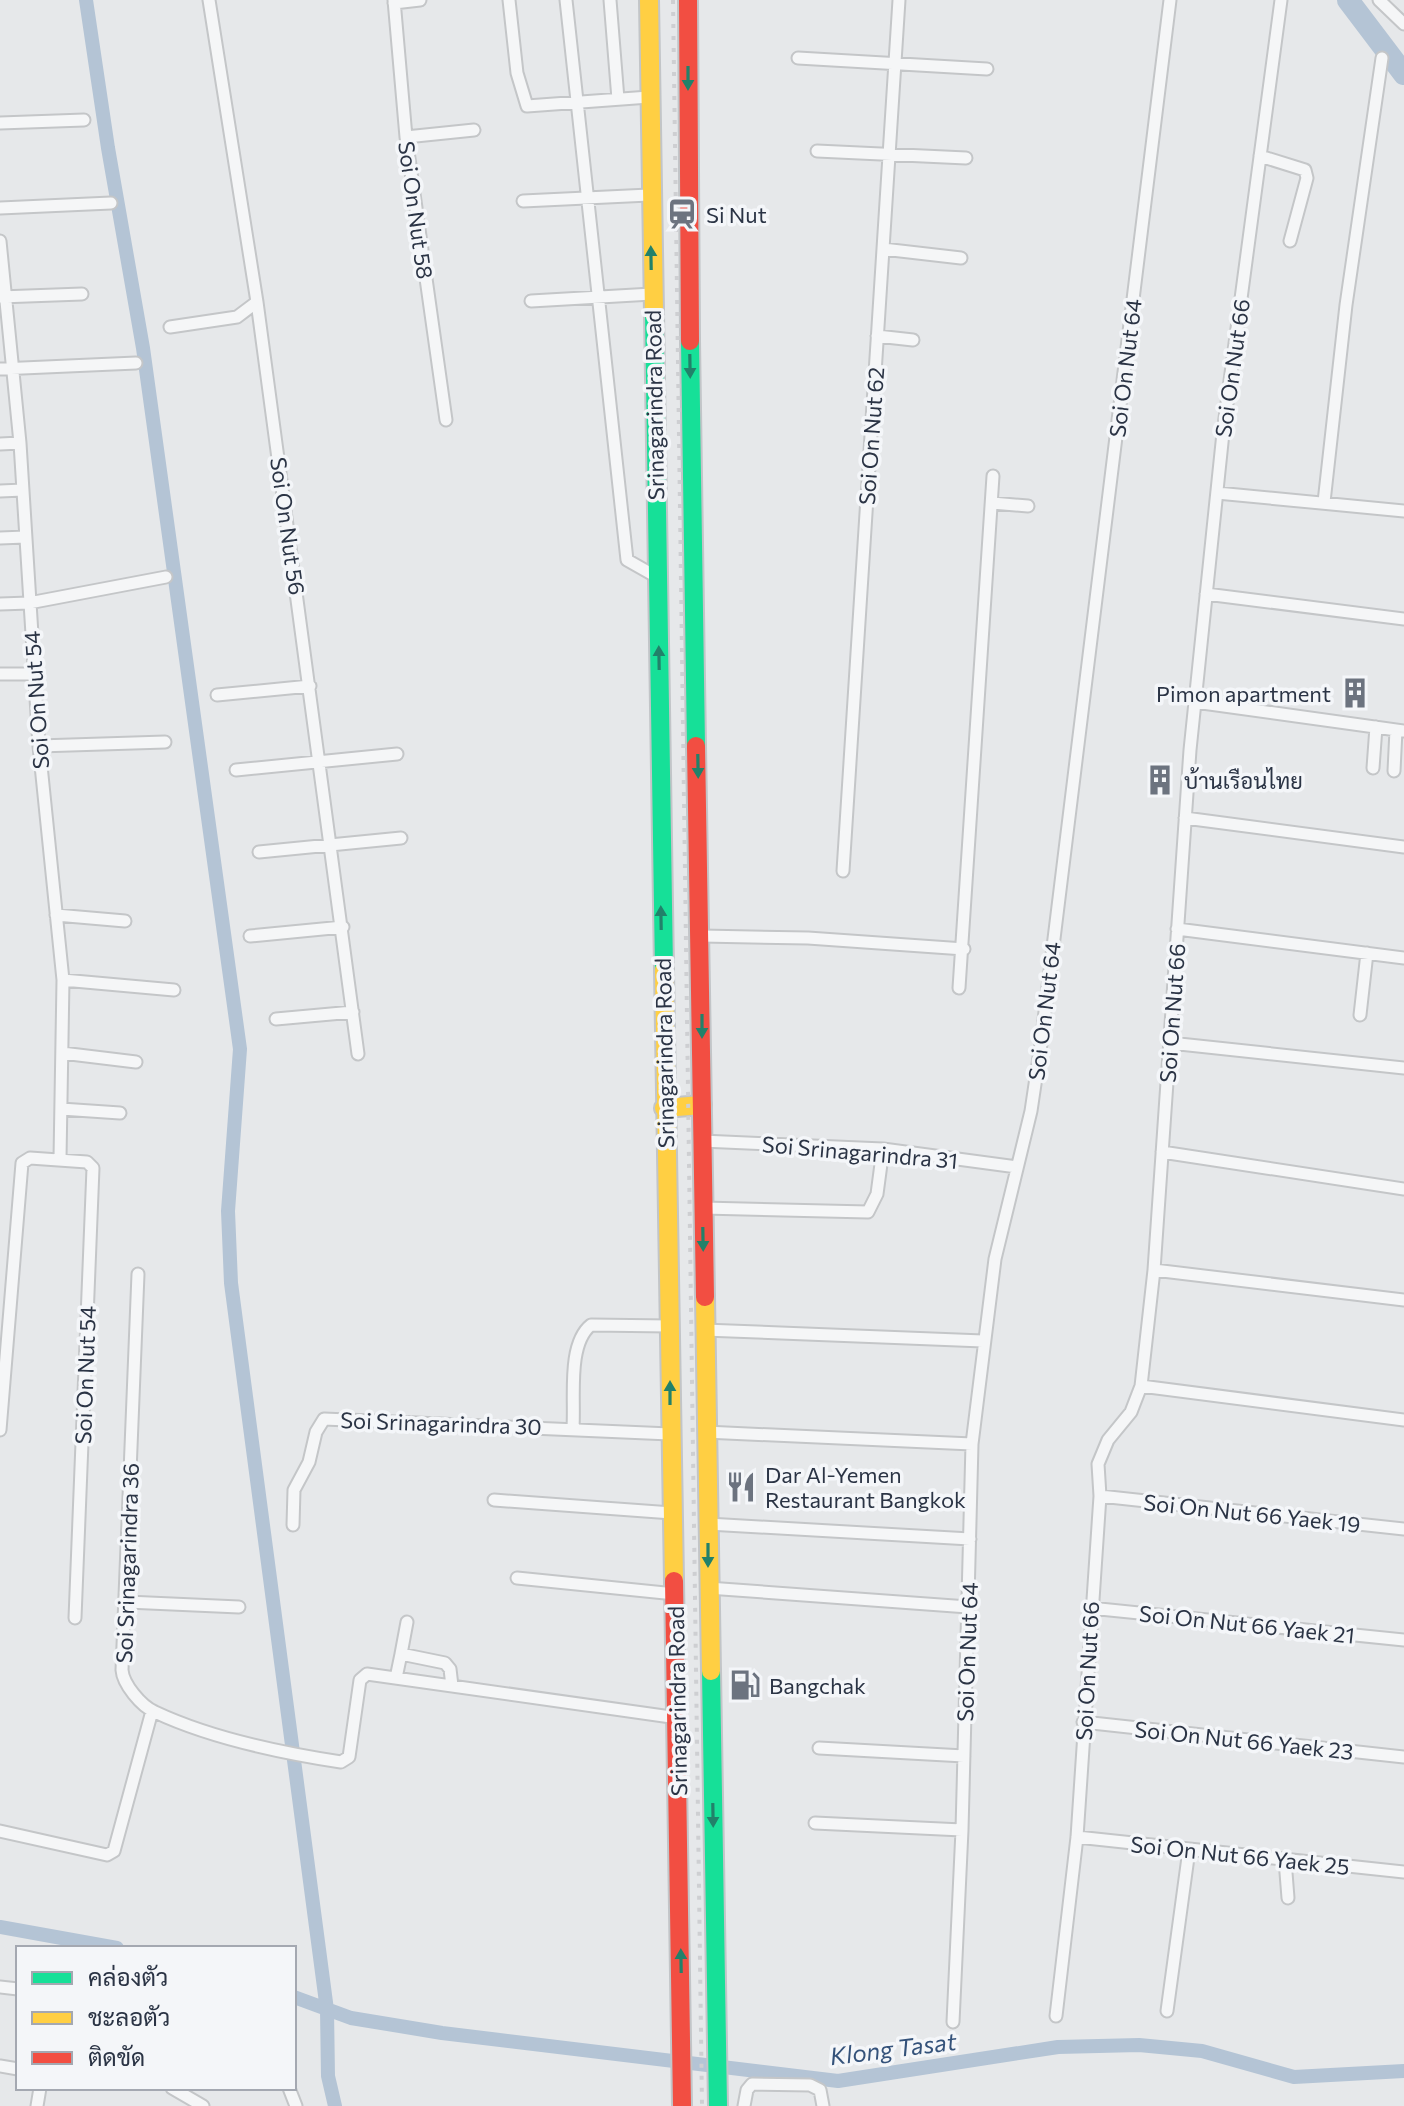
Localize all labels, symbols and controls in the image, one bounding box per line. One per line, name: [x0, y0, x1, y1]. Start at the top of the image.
one-way arrow: [682, 66, 694, 91]
street label: Soi On Nut 58: [393, 139, 439, 281]
station icon: Si Nut: [665, 197, 699, 231]
place label: Si Nut: [706, 201, 767, 228]
one-way arrow: [645, 245, 657, 270]
street label: Soi On Nut 64: [1103, 297, 1147, 439]
street label: Soi On Nut 66: [1209, 297, 1255, 439]
street label: Srinagarindra Road: [639, 310, 669, 500]
one-way arrow: [684, 354, 696, 379]
street label: Soi On Nut 62: [853, 366, 889, 506]
street label: Soi On Nut 56: [265, 455, 311, 597]
street label: Soi On Nut 54: [18, 630, 54, 770]
one-way arrow: [653, 645, 665, 670]
building icon: Pimon apartment: [1338, 676, 1372, 710]
place label: Pimon apartment: [1156, 680, 1331, 707]
one-way arrow: [692, 754, 704, 779]
building icon: บ้านเรือนไทย: [1143, 763, 1177, 797]
place label: บ้านเรือนไทย: [1184, 767, 1303, 794]
one-way arrow: [655, 905, 668, 930]
street label: Soi On Nut 64: [1022, 940, 1066, 1082]
street label: Soi On Nut 66: [1154, 942, 1190, 1084]
street label: Srinagarindra Road: [649, 958, 679, 1148]
one-way arrow: [696, 1014, 708, 1039]
street label: Soi Srinagarindra 31: [761, 1130, 959, 1174]
one-way arrow: [697, 1227, 710, 1252]
street label: Soi On Nut 54: [69, 1305, 101, 1445]
one-way arrow: [664, 1380, 676, 1405]
street label: Soi Srinagarindra 30: [340, 1406, 542, 1440]
place label: Dar Al-Yemen Restaurant Bangkok: [765, 1461, 966, 1513]
street label: Soi Srinagarindra 36: [110, 1462, 144, 1664]
restaurant icon: Dar Al-Yemen Restaurant Bangkok: [724, 1470, 758, 1504]
street label: Soi On Nut 66 Yaek 19: [1142, 1488, 1362, 1538]
one-way arrow: [702, 1543, 714, 1568]
street label: Soi On Nut 64: [951, 1582, 983, 1722]
street label: Soi On Nut 66 Yaek 21: [1138, 1599, 1356, 1649]
street label: Soi On Nut 66: [1070, 1601, 1104, 1741]
street label: Srinagarindra Road: [662, 1606, 692, 1796]
fuel station icon: Bangchak: [728, 1668, 762, 1702]
place label: Bangchak: [769, 1672, 866, 1699]
street label: Soi On Nut 66 Yaek 23: [1133, 1715, 1355, 1765]
one-way arrow: [706, 1803, 719, 1828]
street label: Soi On Nut 66 Yaek 25: [1129, 1830, 1351, 1880]
legend: [16, 1946, 296, 2090]
one-way arrow: [675, 1948, 687, 1973]
text: คล่องตัว: [88, 1962, 168, 1991]
text: ชะลอตัว: [88, 2002, 170, 2031]
water label: Klong Tasat: [828, 2026, 959, 2070]
text: ติดขัด: [88, 2042, 145, 2071]

